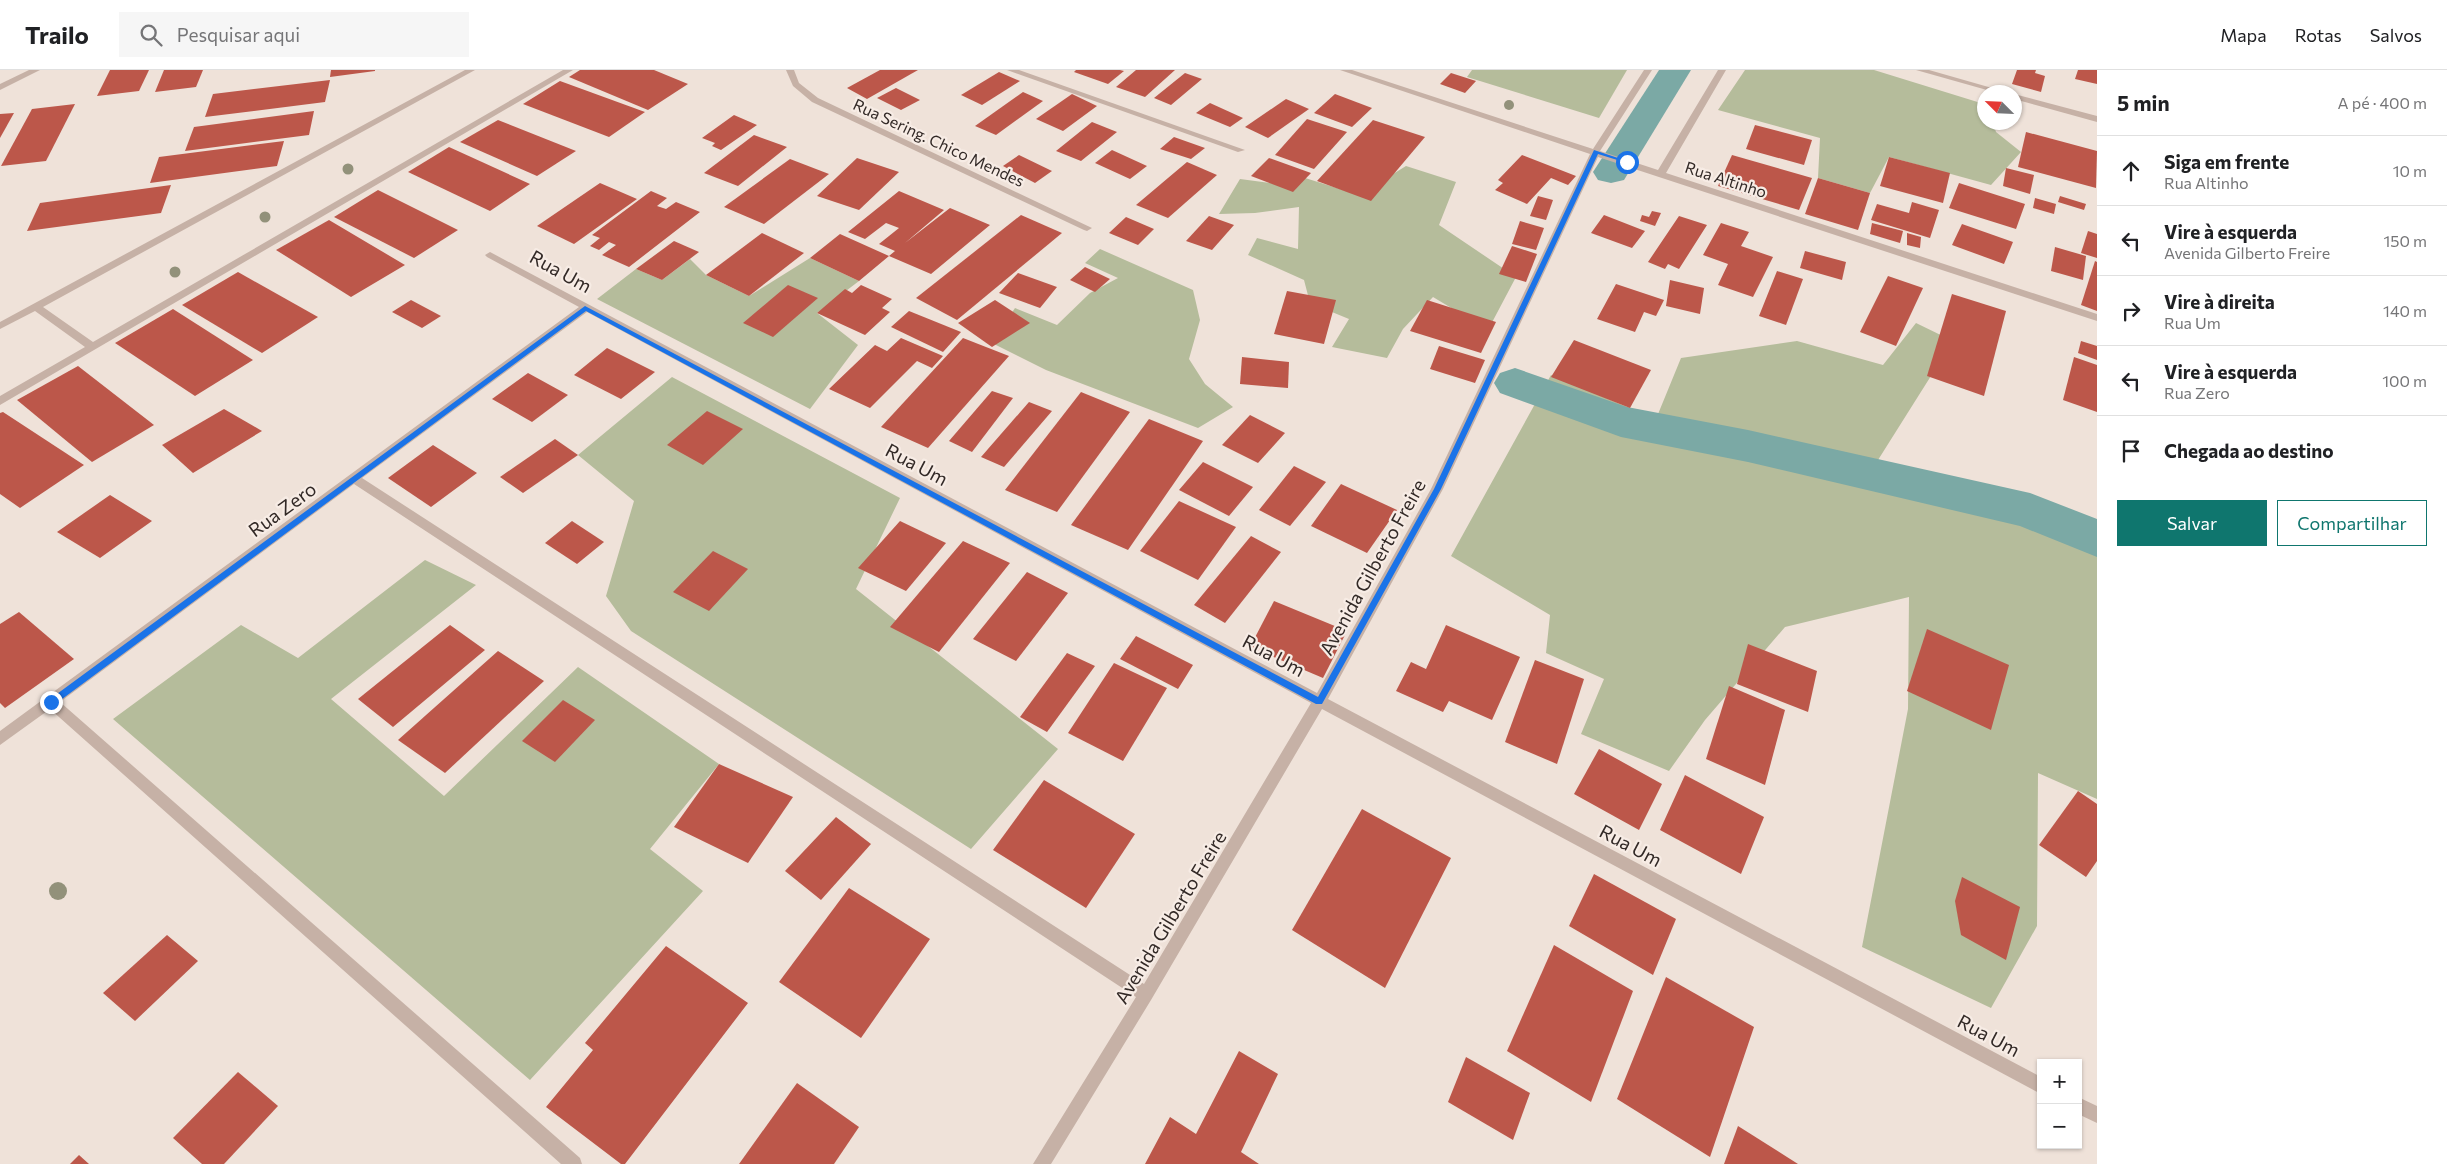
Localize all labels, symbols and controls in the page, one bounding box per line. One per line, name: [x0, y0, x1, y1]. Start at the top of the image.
search box: [119, 12, 469, 57]
text: Trailo: [25, 20, 89, 49]
icon: search: [137, 21, 165, 49]
text: Pesquisar aqui: [177, 23, 300, 46]
text: Mapa: [2220, 24, 2267, 46]
text: Rotas: [2295, 24, 2342, 46]
text: Salvos: [2370, 24, 2422, 46]
north arrow: [1977, 85, 2022, 130]
text: 5 min: [2117, 90, 2170, 115]
text: A pé · 400 m: [2338, 93, 2427, 112]
street label: Rua Sering. Chico Mendes: [850, 94, 1028, 190]
text: Siga em frente: [2164, 150, 2289, 173]
route start: [1616, 151, 1639, 174]
street label: Rua Altinho: [1683, 157, 1769, 201]
icon: ahead: [2117, 157, 2145, 185]
text: 10 m: [2393, 161, 2427, 180]
text: Rua Altinho: [2164, 173, 2249, 192]
text: Vire à esquerda: [2164, 220, 2297, 243]
icon: left: [2117, 227, 2145, 255]
text: 150 m: [2384, 231, 2427, 250]
text: Avenida Gilberto Freire: [2164, 243, 2330, 262]
street label: Rua Um: [526, 245, 596, 297]
text: Vire à direita: [2164, 290, 2275, 313]
icon: right: [2117, 297, 2145, 325]
text: 140 m: [2383, 301, 2427, 320]
text: Rua Um: [2164, 313, 2221, 332]
text: Vire à esquerda: [2164, 360, 2297, 383]
icon: left: [2117, 367, 2145, 395]
text: 100 m: [2382, 371, 2427, 390]
text: Rua Zero: [2164, 383, 2230, 402]
icon: arrive: [2117, 437, 2145, 465]
street label: Rua Um: [882, 438, 952, 490]
text: Chegada ao destino: [2164, 439, 2334, 462]
street label: Avenida Gilberto Freire: [1314, 475, 1430, 659]
street label: Rua Zero: [244, 477, 320, 541]
button: Salvar: [2117, 500, 2267, 546]
button: Compartilhar: [2277, 500, 2427, 546]
street label: Rua Um: [1239, 629, 1309, 681]
route end: [40, 691, 63, 714]
street label: Rua Um: [1596, 819, 1666, 871]
street label: Avenida Gilberto Freire: [1109, 826, 1231, 1008]
street label: Rua Um: [1954, 1009, 2024, 1061]
map controls: [2037, 1059, 2082, 1149]
button: +: [2037, 1059, 2082, 1104]
button: −: [2037, 1104, 2082, 1149]

